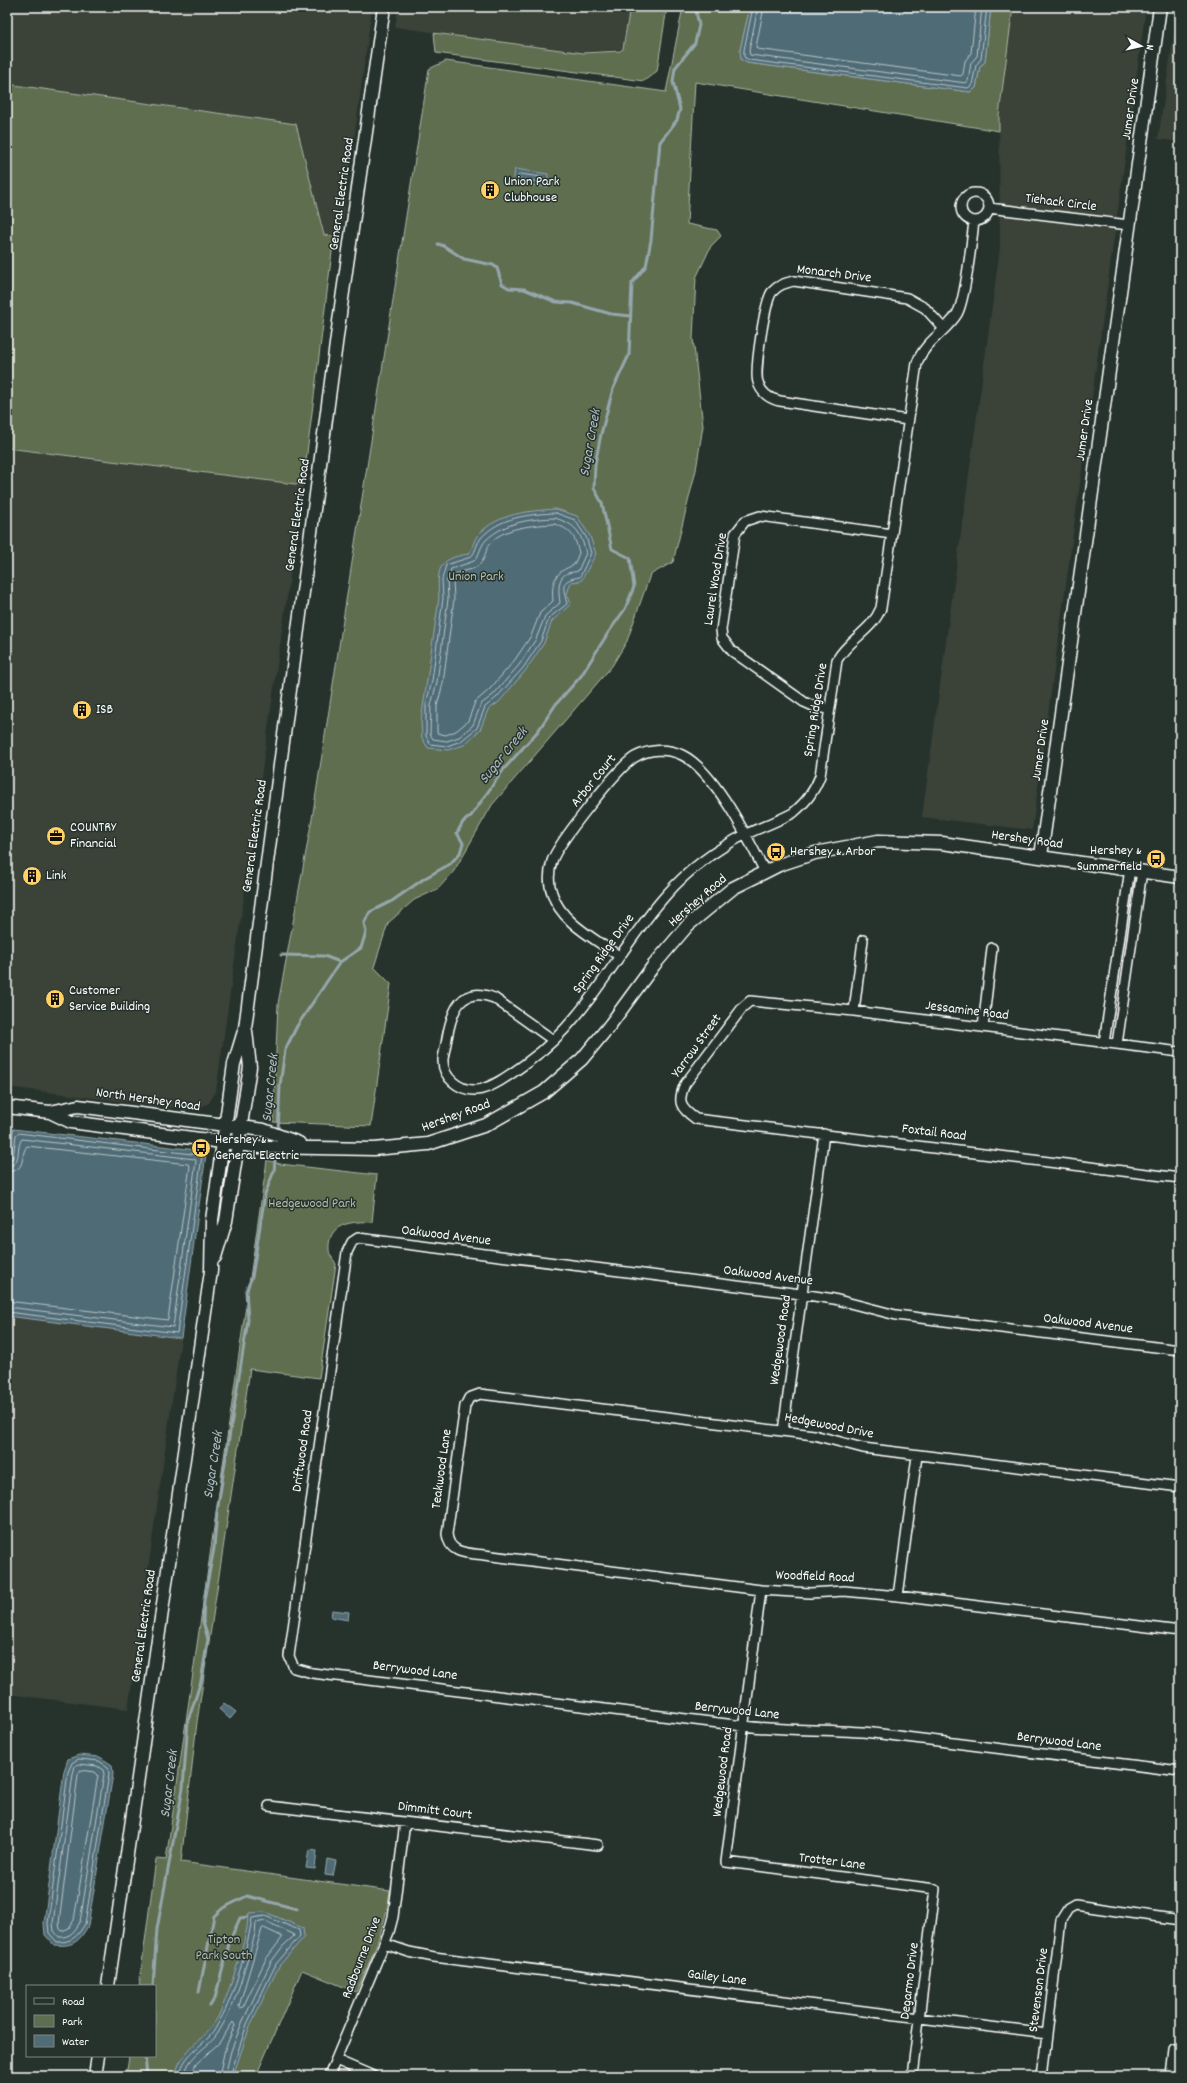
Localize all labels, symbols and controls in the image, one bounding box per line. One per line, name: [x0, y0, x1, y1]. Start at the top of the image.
north arrow: [1121, 26, 1161, 66]
text: N: [1141, 43, 1157, 51]
street label: Jumer Drive: [1117, 77, 1145, 141]
street label: General Electric Road: [324, 136, 360, 252]
place label: Union Park Clubhouse: [504, 172, 560, 208]
building icon: Union Park Clubhouse: [479, 179, 501, 201]
street label: Tiehack Circle: [1024, 189, 1098, 217]
street label: Monarch Drive: [796, 260, 872, 288]
street label: Jumer Drive: [1071, 398, 1099, 462]
water label: Sugar Creek: [574, 406, 608, 478]
street label: General Electric Road: [280, 457, 316, 573]
street label: Laurel Wood Drive: [699, 531, 733, 627]
park label: Union Park: [448, 567, 504, 587]
street label: Spring Ridge Drive: [799, 662, 833, 758]
building icon: ISB: [71, 699, 93, 721]
place label: ISB: [96, 700, 114, 720]
street label: Jumer Drive: [1027, 718, 1055, 782]
water label: Sugar Creek: [474, 721, 535, 789]
street label: Arbor Court: [566, 750, 622, 812]
street label: General Electric Road: [237, 778, 273, 894]
place label: COUNTRY Financial: [70, 818, 117, 854]
office icon: COUNTRY Financial: [45, 825, 67, 847]
street label: Hershey Road: [990, 825, 1064, 855]
bus stop icon: Hershey & Arbor: [765, 841, 787, 863]
place label: Hershey & Summerfield: [1077, 841, 1142, 877]
place label: Hershey & Arbor: [790, 842, 876, 862]
bus stop icon: Hershey & Summerfield: [1145, 848, 1167, 870]
building icon: Link: [21, 865, 43, 887]
place label: Link: [46, 866, 67, 886]
street label: Hershey Road: [664, 870, 732, 932]
street label: Spring Ridge Drive: [568, 910, 640, 998]
place label: Customer Service Building: [69, 981, 150, 1017]
building icon: Customer Service Building: [44, 988, 66, 1010]
street label: Jessamine Road: [924, 996, 1010, 1026]
street label: Yarrow Street: [667, 1010, 727, 1082]
water label: Sugar Creek: [257, 1051, 286, 1123]
street label: North Hershey Road: [95, 1083, 201, 1117]
street label: Hershey Road: [419, 1094, 493, 1138]
street label: Foxtail Road: [901, 1119, 967, 1147]
place label: Hershey & General Electric: [215, 1130, 300, 1166]
bus stop icon: Hershey & General Electric: [190, 1137, 212, 1159]
park label: Hedgewood Park: [268, 1194, 356, 1214]
street label: Oakwood Avenue: [400, 1221, 492, 1251]
street label: Oakwood Avenue: [722, 1261, 814, 1291]
street label: Wedgewood Road: [765, 1294, 797, 1386]
street label: Oakwood Avenue: [1042, 1309, 1134, 1339]
street label: Hedgewood Drive: [783, 1408, 875, 1444]
street label: Driftwood Road: [287, 1409, 319, 1493]
water label: Sugar Creek: [198, 1428, 230, 1500]
street label: Teakwood Lane: [427, 1428, 457, 1510]
street label: Woodfield Road: [775, 1566, 855, 1588]
street label: General Electric Road: [126, 1568, 162, 1684]
street label: Berrywood Lane: [372, 1656, 458, 1686]
street label: Berrywood Lane: [694, 1697, 780, 1725]
street label: Wedgewood Road: [708, 1726, 738, 1818]
street label: Berrywood Lane: [1016, 1727, 1102, 1757]
water label: Sugar Creek: [155, 1747, 185, 1819]
street label: Dimmitt Court: [397, 1797, 473, 1825]
street label: Trotter Lane: [798, 1848, 866, 1876]
street label: Radbourne Drive: [337, 1914, 387, 2002]
park label: Tipton Park South: [195, 1930, 253, 1966]
street label: Degarmo Drive: [895, 1941, 925, 2021]
street label: Stevenson Drive: [1024, 1947, 1054, 2033]
street label: Gailey Lane: [686, 1964, 748, 1992]
legend: [26, 1985, 156, 2057]
text: Road: [62, 1994, 84, 2011]
text: Park: [62, 2014, 83, 2031]
text: Water: [62, 2034, 89, 2051]

